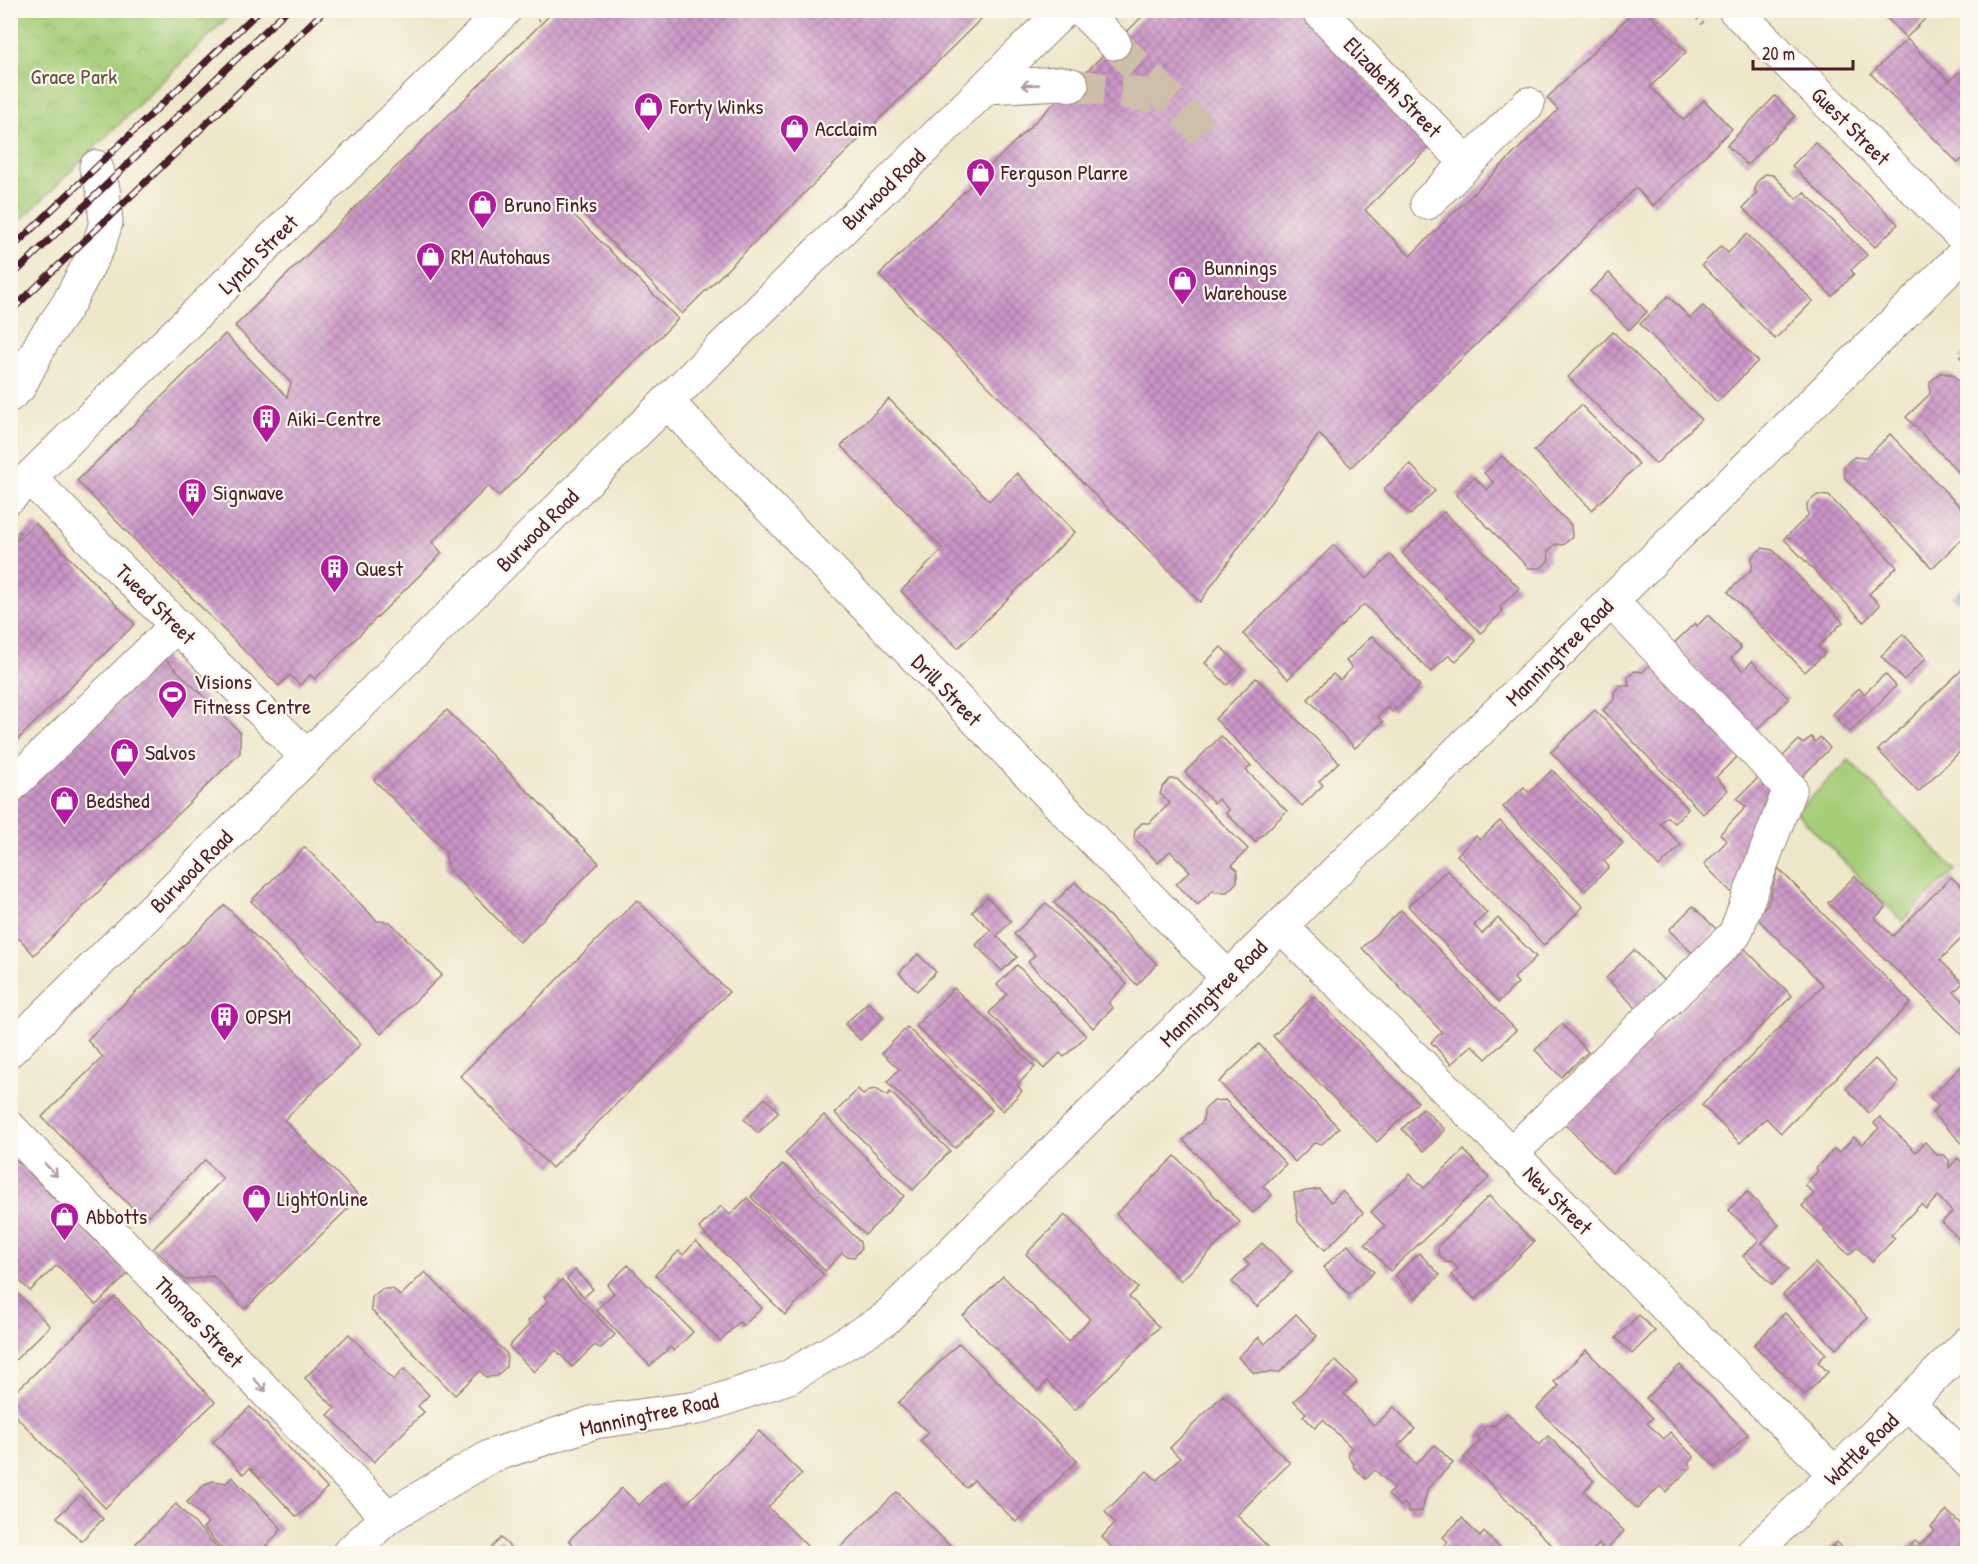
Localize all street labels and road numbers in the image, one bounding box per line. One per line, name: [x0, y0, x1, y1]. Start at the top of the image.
street label: Elizabeth Street: [1337, 30, 1449, 144]
street label: Guest Street: [1805, 80, 1897, 172]
street label: Burwood Road: [834, 141, 932, 237]
street label: Lynch Street: [212, 207, 305, 300]
street label: Burwood Road: [489, 482, 585, 578]
street label: Tweed Street: [109, 557, 203, 651]
street label: Manningtree Road: [1499, 591, 1620, 712]
street label: Drill Street: [905, 647, 989, 733]
street label: Burwood Road: [143, 823, 239, 919]
street label: Manningtree Road: [1153, 932, 1274, 1053]
street label: New Street: [1517, 1159, 1600, 1242]
street label: Thomas Street: [148, 1270, 251, 1375]
street label: Manningtree Road: [577, 1385, 721, 1443]
street label: Wattle Road: [1817, 1406, 1905, 1492]

